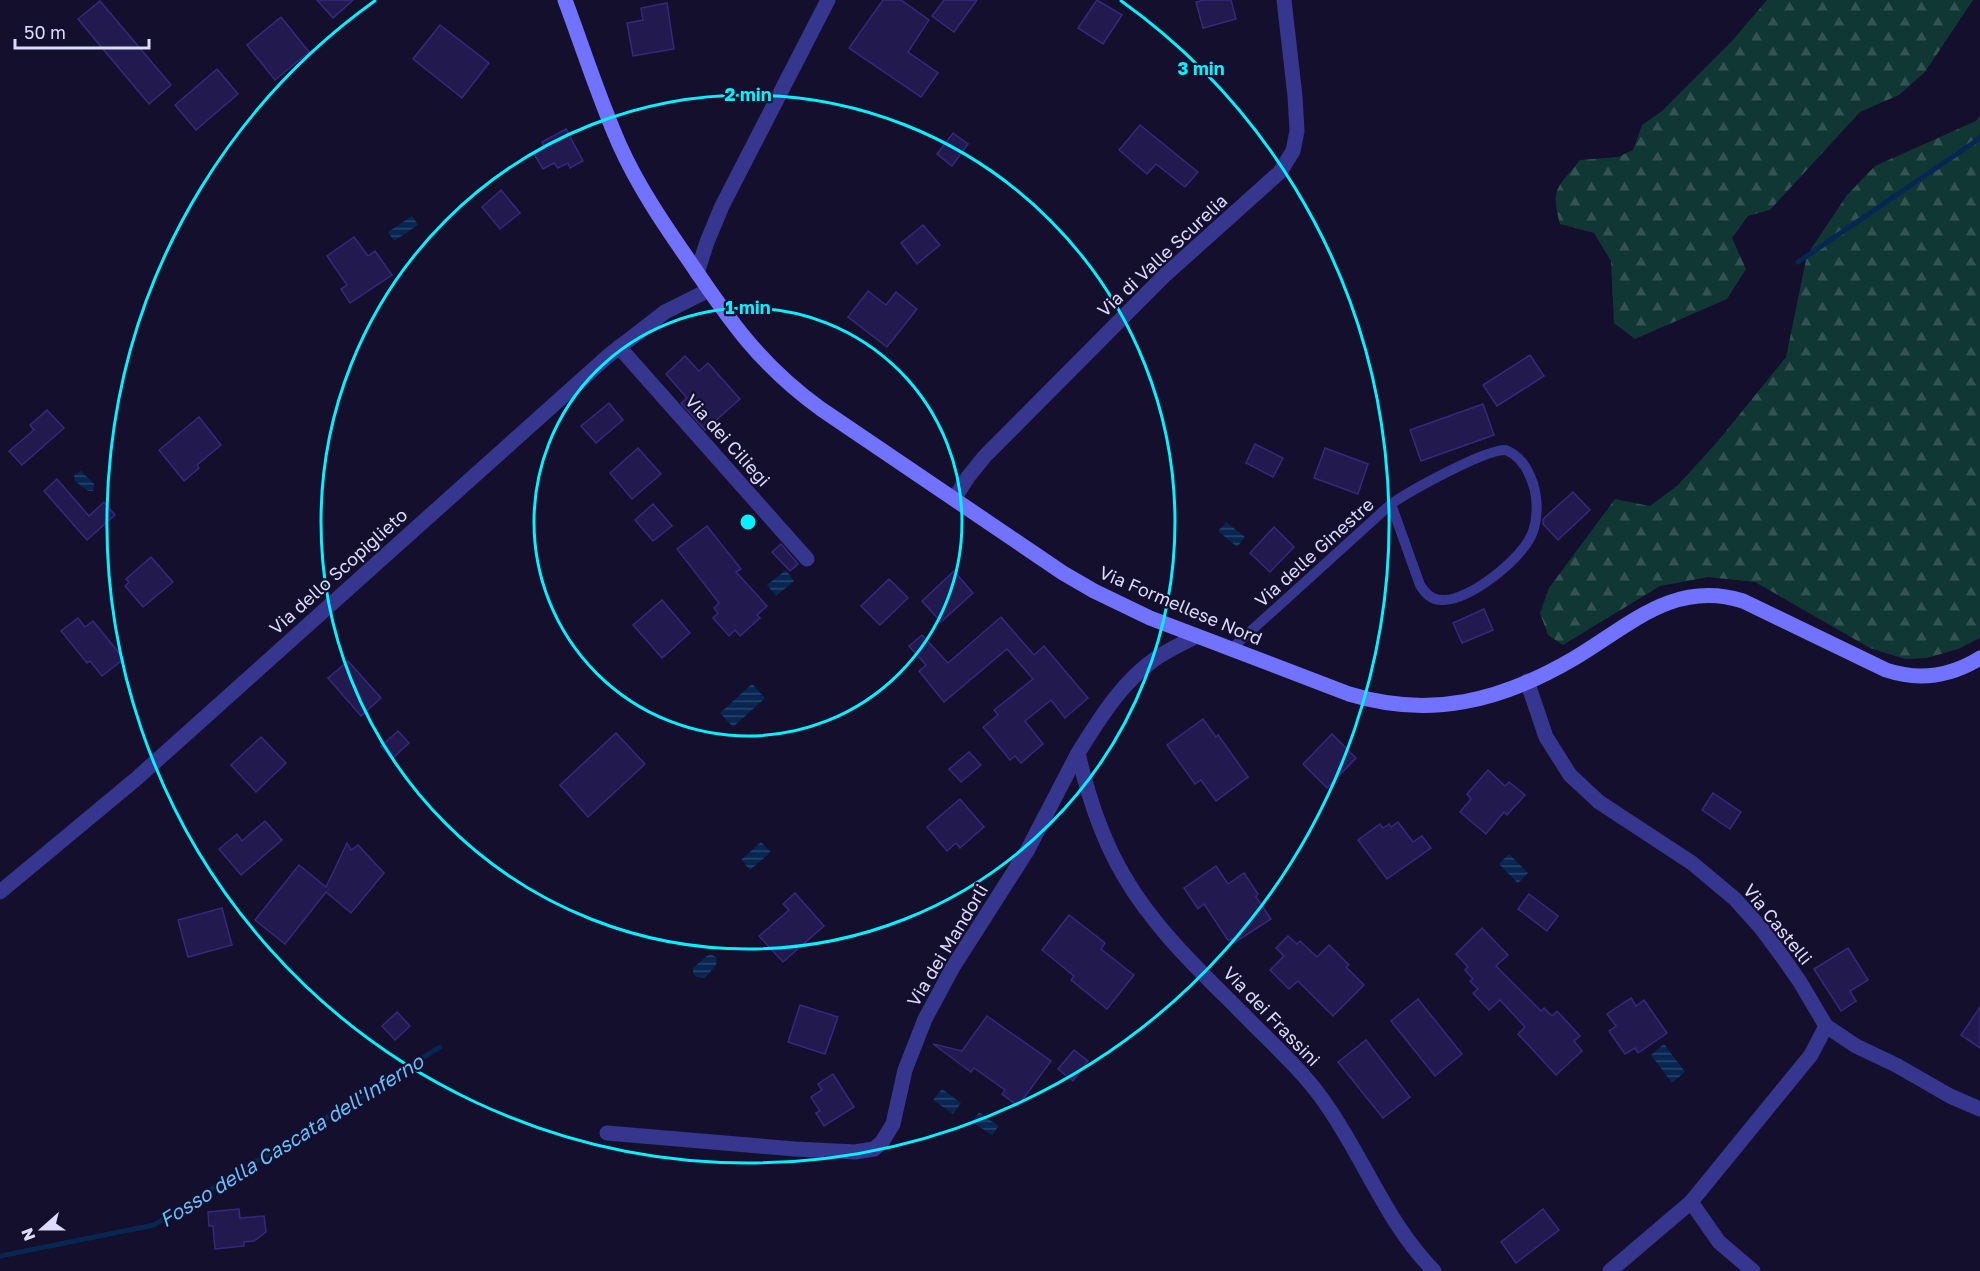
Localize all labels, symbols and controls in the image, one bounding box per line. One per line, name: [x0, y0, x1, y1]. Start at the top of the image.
scale bar: [15, 12, 148, 50]
text: 50 m: [24, 21, 66, 43]
text: 3 min: [1177, 57, 1225, 79]
text: 2 min: [724, 83, 772, 105]
street label: Via di Valle Scurelia: [1092, 189, 1232, 321]
text: 1 min: [725, 296, 771, 318]
street label: Via dei Ciliegi: [681, 389, 775, 491]
street label: Via delle Ginestre: [1250, 493, 1378, 611]
street label: Via dello Scopiglieto: [265, 503, 411, 639]
centre of rings: [738, 512, 758, 532]
street label: Via Formellese Nord: [1096, 561, 1266, 649]
street label: Via Castelli: [1739, 879, 1817, 969]
street label: Via dei Mandorli: [902, 880, 992, 1010]
street label: Via dei Frassini: [1219, 962, 1325, 1070]
water label: Fosso della Cascata dell'Inferno: [155, 1048, 428, 1231]
north arrow: [12, 1199, 72, 1259]
text: N: [16, 1225, 40, 1244]

